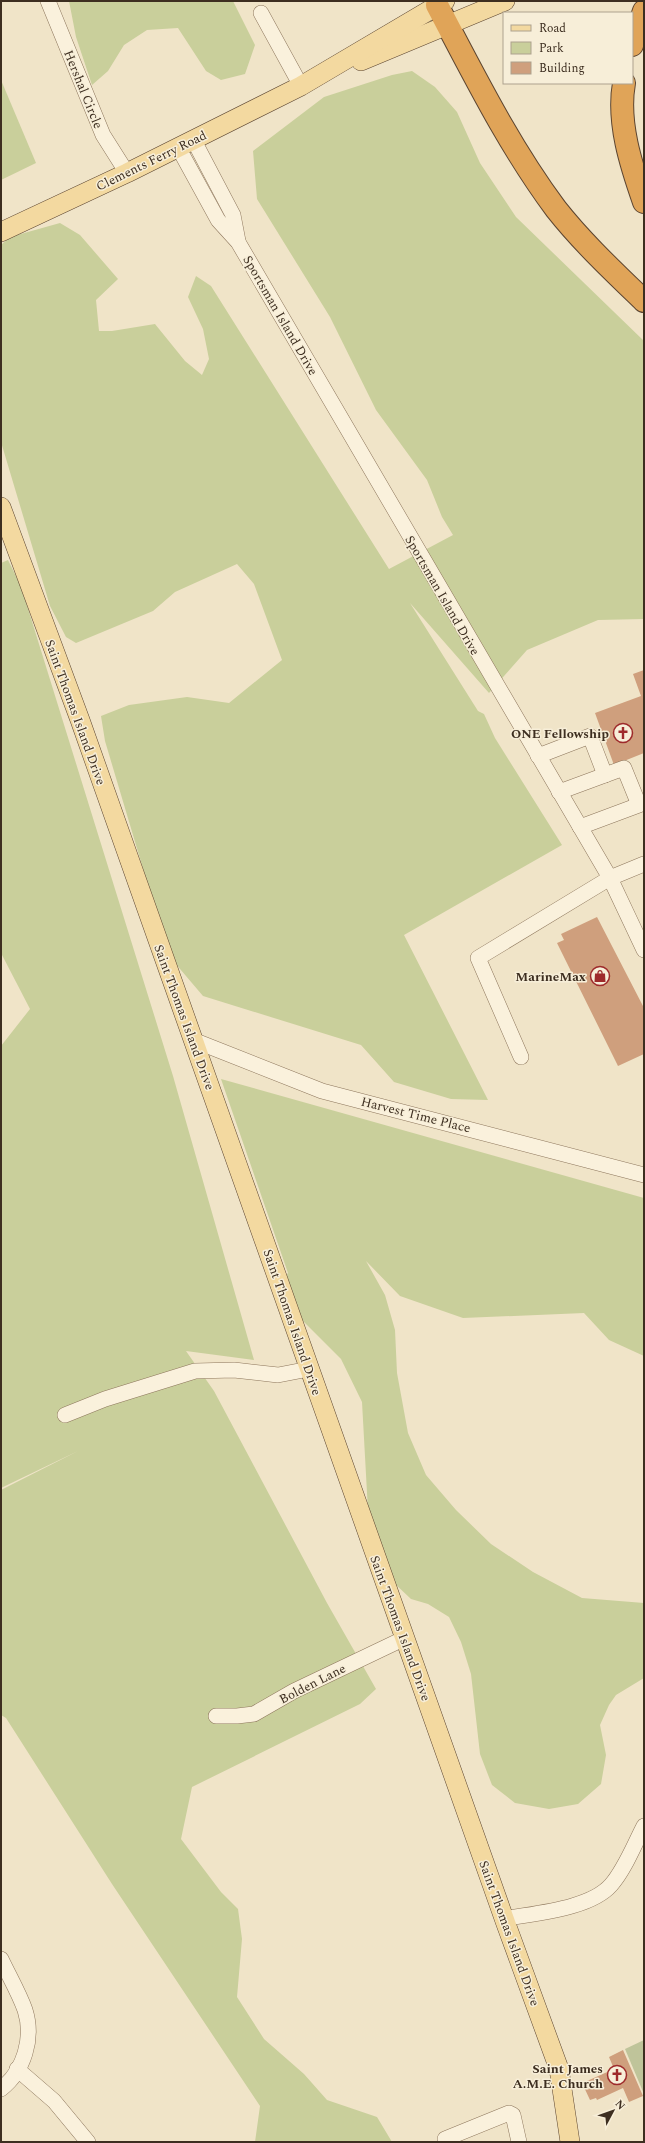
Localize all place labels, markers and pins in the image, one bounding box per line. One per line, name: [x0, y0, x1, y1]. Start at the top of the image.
church icon: ONE Fellowship: [612, 722, 634, 744]
place label: ONE Fellowship: [511, 724, 609, 744]
shop icon: MarineMax: [589, 965, 611, 987]
place label: MarineMax: [515, 967, 586, 987]
place label: Saint James A.M.E. Church: [513, 2059, 603, 2094]
church icon: Saint James A.M.E. Church: [606, 2064, 628, 2086]

